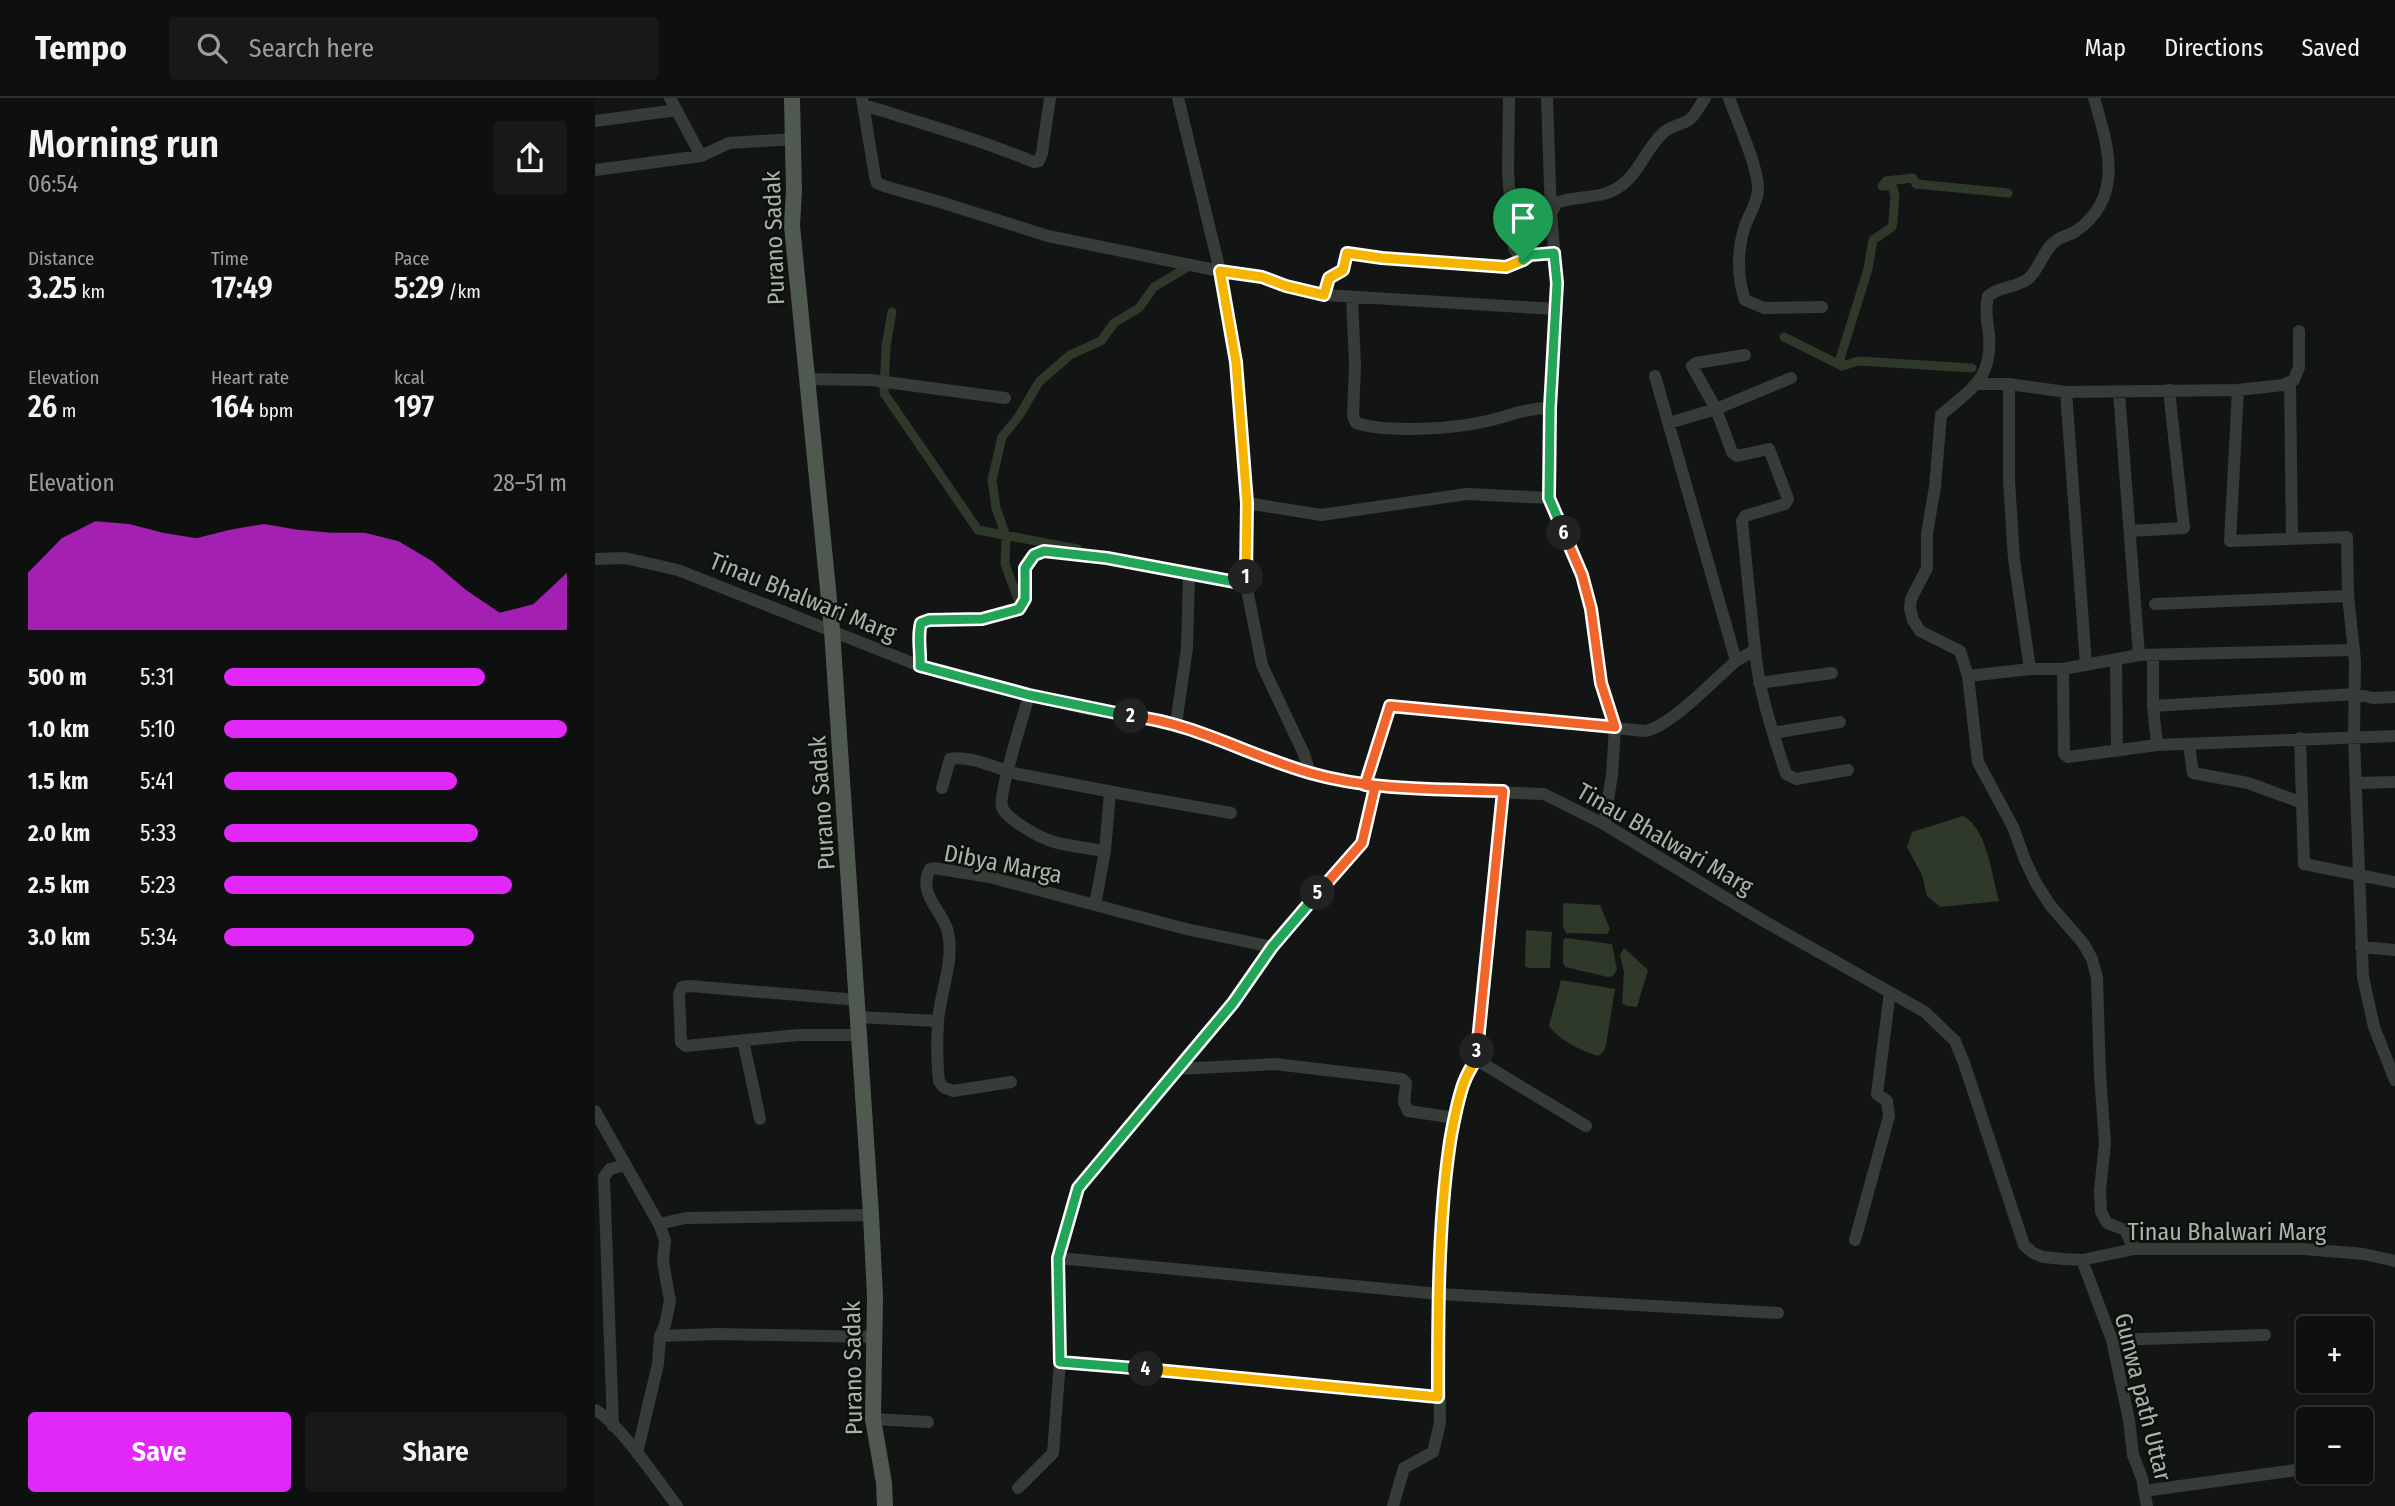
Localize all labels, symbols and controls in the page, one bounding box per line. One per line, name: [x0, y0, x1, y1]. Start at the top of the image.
search box: [169, 17, 659, 80]
text: Tempo: [35, 28, 127, 68]
icon: search: [193, 29, 231, 67]
text: Search here: [249, 33, 374, 64]
text: Map: [2085, 34, 2126, 62]
text: Directions: [2164, 34, 2263, 62]
text: Saved: [2301, 34, 2360, 62]
text: Morning run: [28, 121, 219, 167]
button: share: [493, 121, 567, 195]
text: 06:54: [28, 170, 78, 198]
street label: Purano Sadak: [758, 170, 790, 306]
pin: [1493, 188, 1553, 260]
icon: arrive: [1504, 199, 1542, 237]
text: Distance: [28, 247, 95, 270]
text: Time: [211, 247, 249, 270]
text: Pace: [394, 247, 429, 270]
text: 3.25: [28, 270, 77, 306]
text: 17:49: [211, 270, 273, 306]
text: 5:29: [394, 270, 444, 306]
text: km: [77, 280, 105, 303]
text: /km: [444, 280, 481, 303]
text: Elevation: [28, 366, 100, 389]
text: Heart rate: [211, 366, 289, 389]
text: kcal: [394, 366, 425, 389]
text: 26: [28, 389, 57, 425]
text: 164: [211, 389, 254, 425]
text: 197: [394, 389, 434, 425]
text: m: [57, 399, 76, 422]
text: bpm: [254, 399, 293, 422]
text: Elevation: [28, 469, 115, 497]
text: 28–51 m: [493, 469, 567, 497]
pin: 6: [1546, 516, 1581, 550]
text: 6: [1559, 521, 1568, 544]
street label: Tinau Bhalwari Marg: [706, 547, 901, 647]
pin: 1: [1229, 560, 1263, 594]
text: 1: [1241, 565, 1250, 588]
text: 500 m: [28, 663, 87, 691]
text: 5:31: [140, 663, 174, 691]
pin: 2: [1113, 698, 1149, 734]
text: 2: [1126, 704, 1135, 727]
text: 1.0 km: [28, 715, 89, 743]
text: 5:10: [140, 715, 175, 743]
street label: Purano Sadak: [803, 734, 841, 871]
text: 1.5 km: [28, 767, 89, 795]
text: 5:41: [140, 767, 174, 795]
street label: Tinau Bhalwari Marg: [1572, 777, 1759, 901]
text: 2.0 km: [28, 819, 90, 847]
text: 5:33: [140, 819, 176, 847]
street label: Dibya Marga: [941, 839, 1065, 889]
text: 2.5 km: [28, 871, 89, 899]
text: 5:23: [140, 871, 176, 899]
pin: 5: [1301, 876, 1335, 910]
text: 5: [1313, 881, 1322, 904]
text: 3.0 km: [28, 923, 90, 951]
text: 5:34: [140, 923, 177, 951]
pin: 3: [1459, 1034, 1495, 1068]
text: 3: [1472, 1039, 1481, 1062]
street label: Tinau Bhalwari Marg: [2128, 1218, 2327, 1246]
street label: Purano Sadak: [838, 1300, 868, 1435]
street label: Gunwa path Uttar: [2109, 1310, 2178, 1484]
map controls: [2296, 1316, 2373, 1484]
button: +: [2296, 1316, 2373, 1393]
pin: 4: [1129, 1352, 1163, 1386]
text: 4: [1141, 1357, 1150, 1380]
button: −: [2296, 1407, 2373, 1484]
button: Save: [28, 1412, 291, 1492]
button: Share: [305, 1412, 567, 1492]

